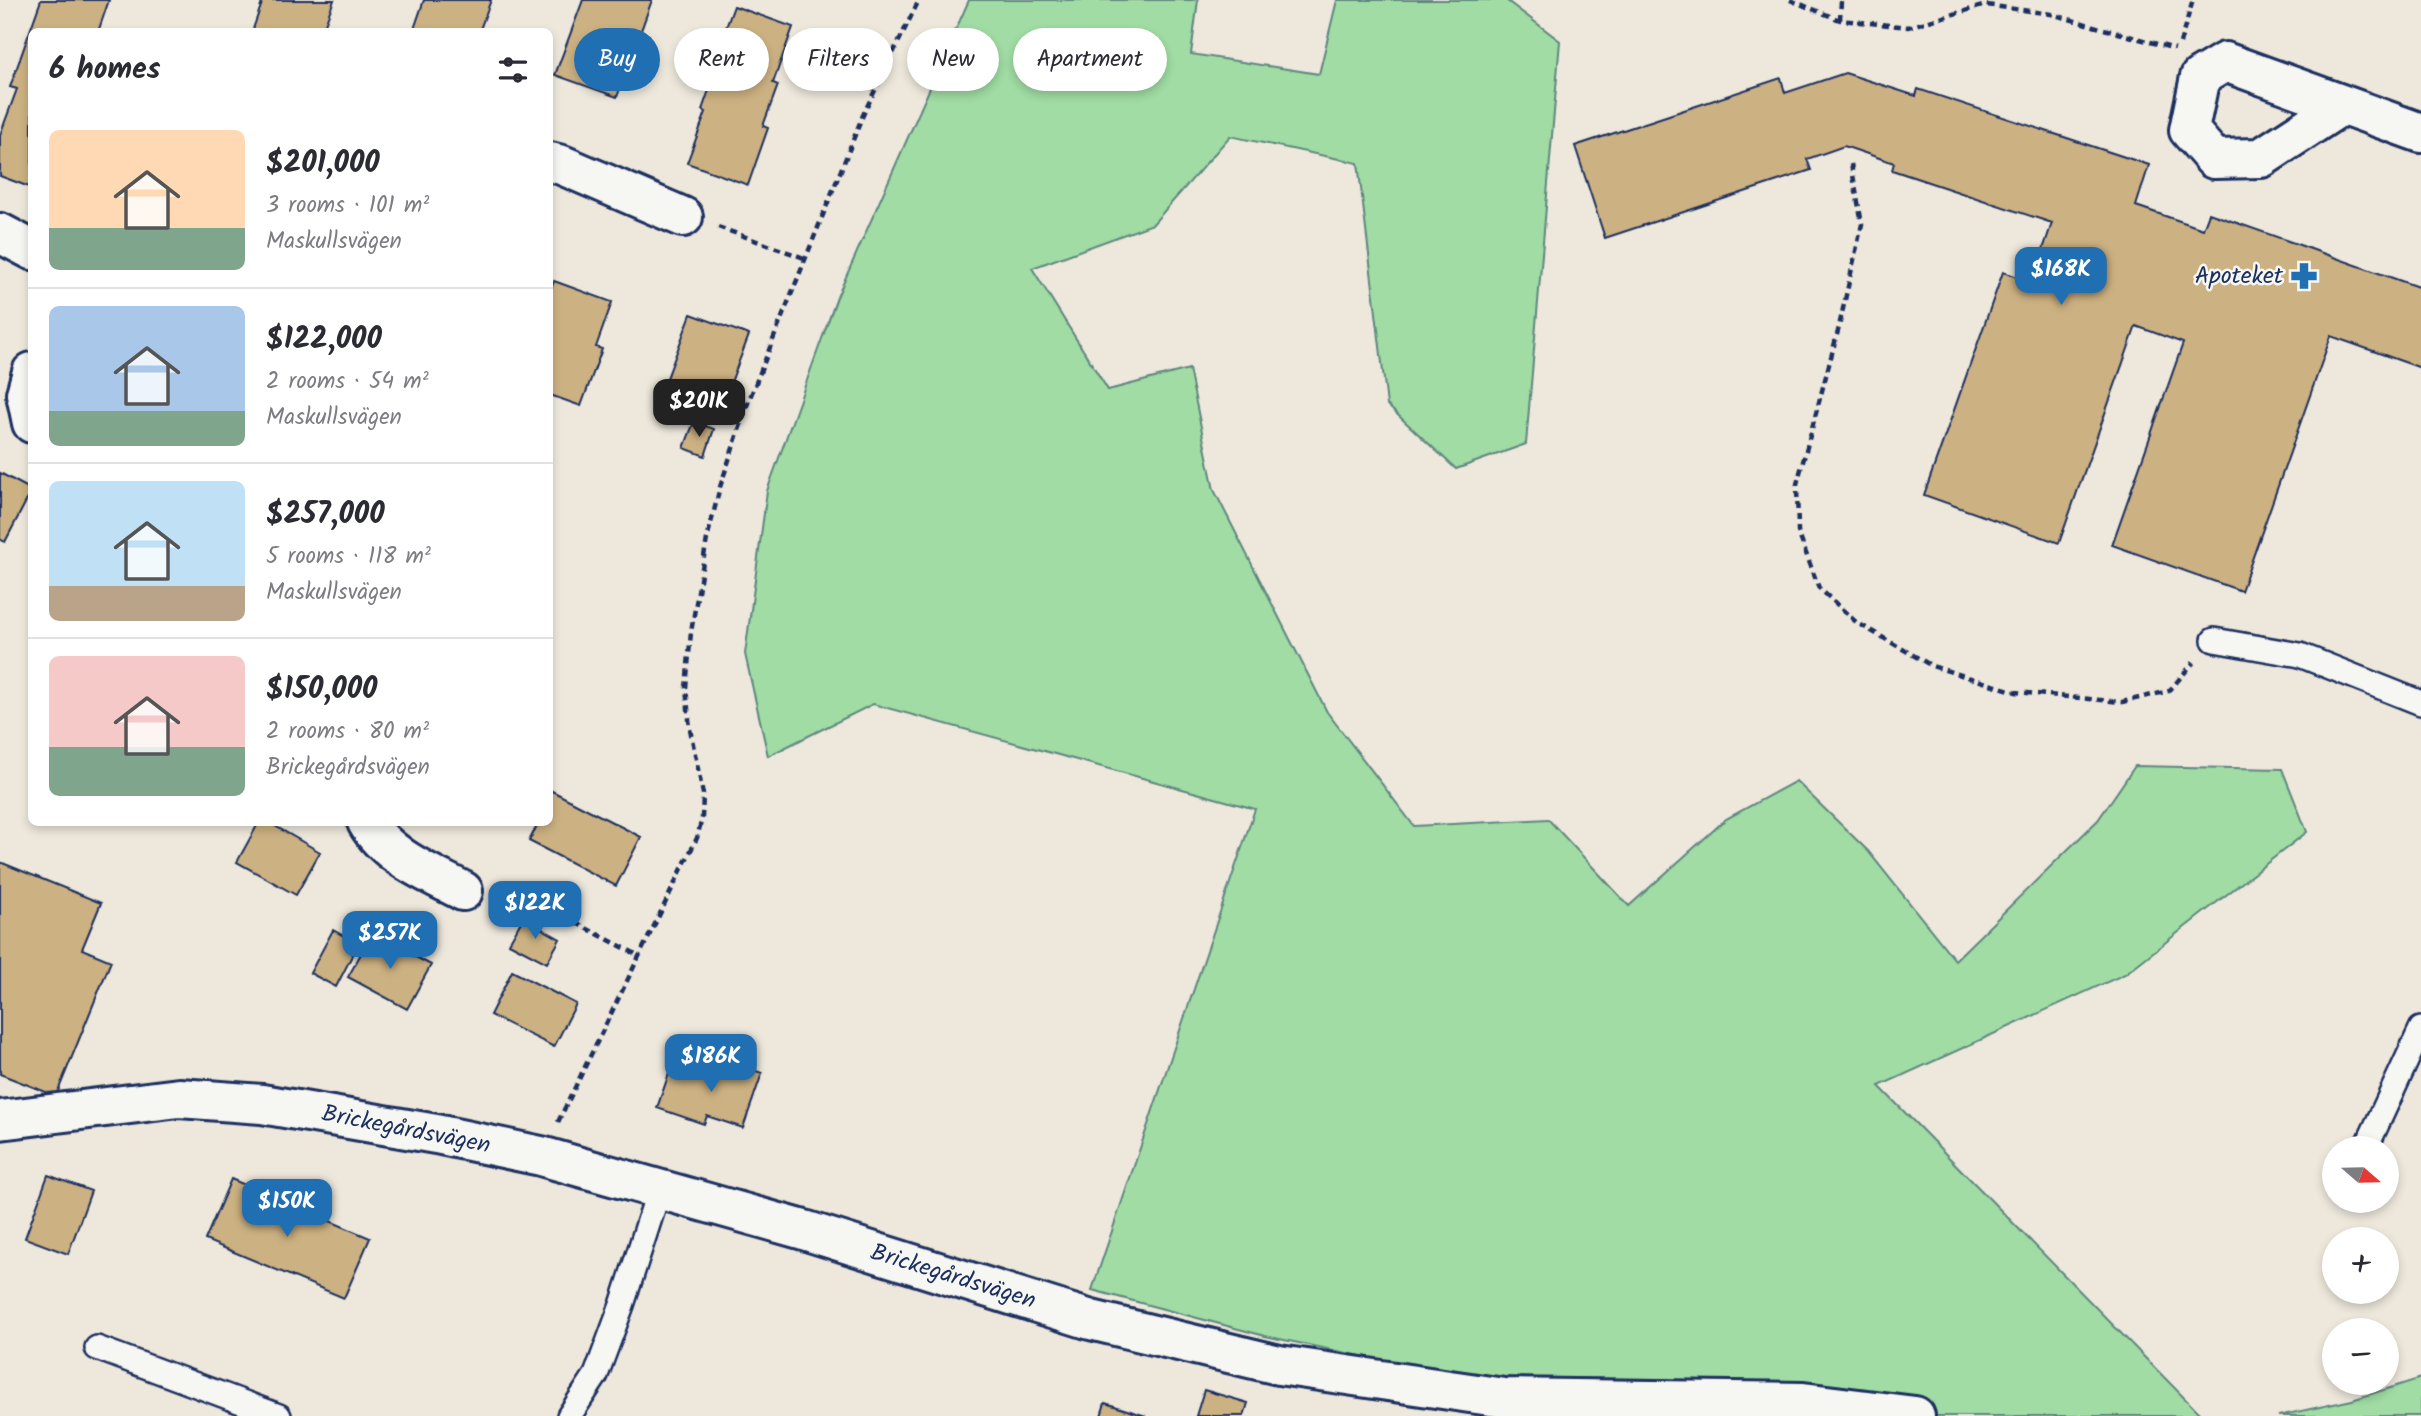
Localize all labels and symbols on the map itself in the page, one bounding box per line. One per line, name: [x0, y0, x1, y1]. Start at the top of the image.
pin: $168K: [2012, 247, 2110, 307]
place label: Apoteket: [2195, 257, 2284, 296]
pharmacy icon: Apoteket: [2289, 261, 2319, 291]
pin: $201K: [650, 380, 748, 439]
pin: $122K: [486, 881, 584, 941]
pin: $257K: [341, 912, 439, 971]
pin: $186K: [662, 1034, 760, 1094]
street label: Brickegårdsvägen: [318, 1095, 494, 1165]
north arrow: [2322, 1136, 2399, 1213]
pin: $150K: [238, 1180, 336, 1239]
street label: Brickegårdsvägen: [866, 1233, 1040, 1321]

